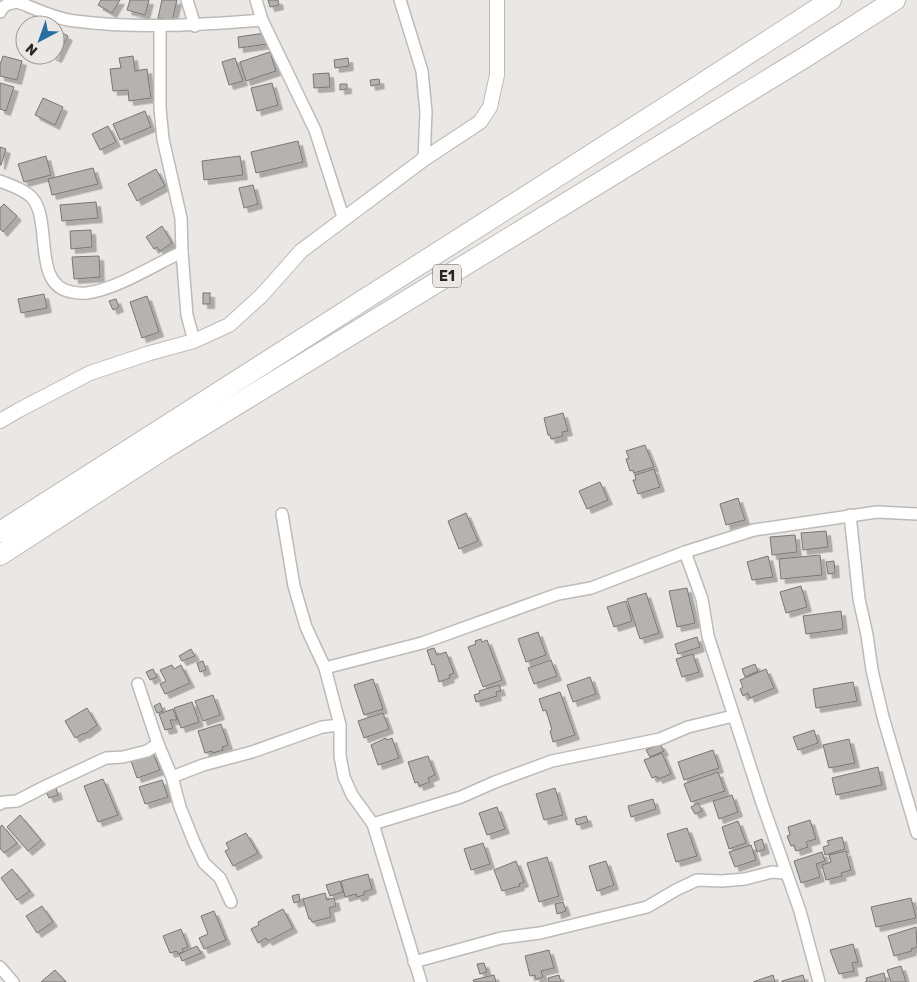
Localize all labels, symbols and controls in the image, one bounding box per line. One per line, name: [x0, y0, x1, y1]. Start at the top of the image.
north arrow: [15, 15, 65, 65]
text: N: [22, 40, 41, 59]
road number: E1: [433, 264, 461, 288]

